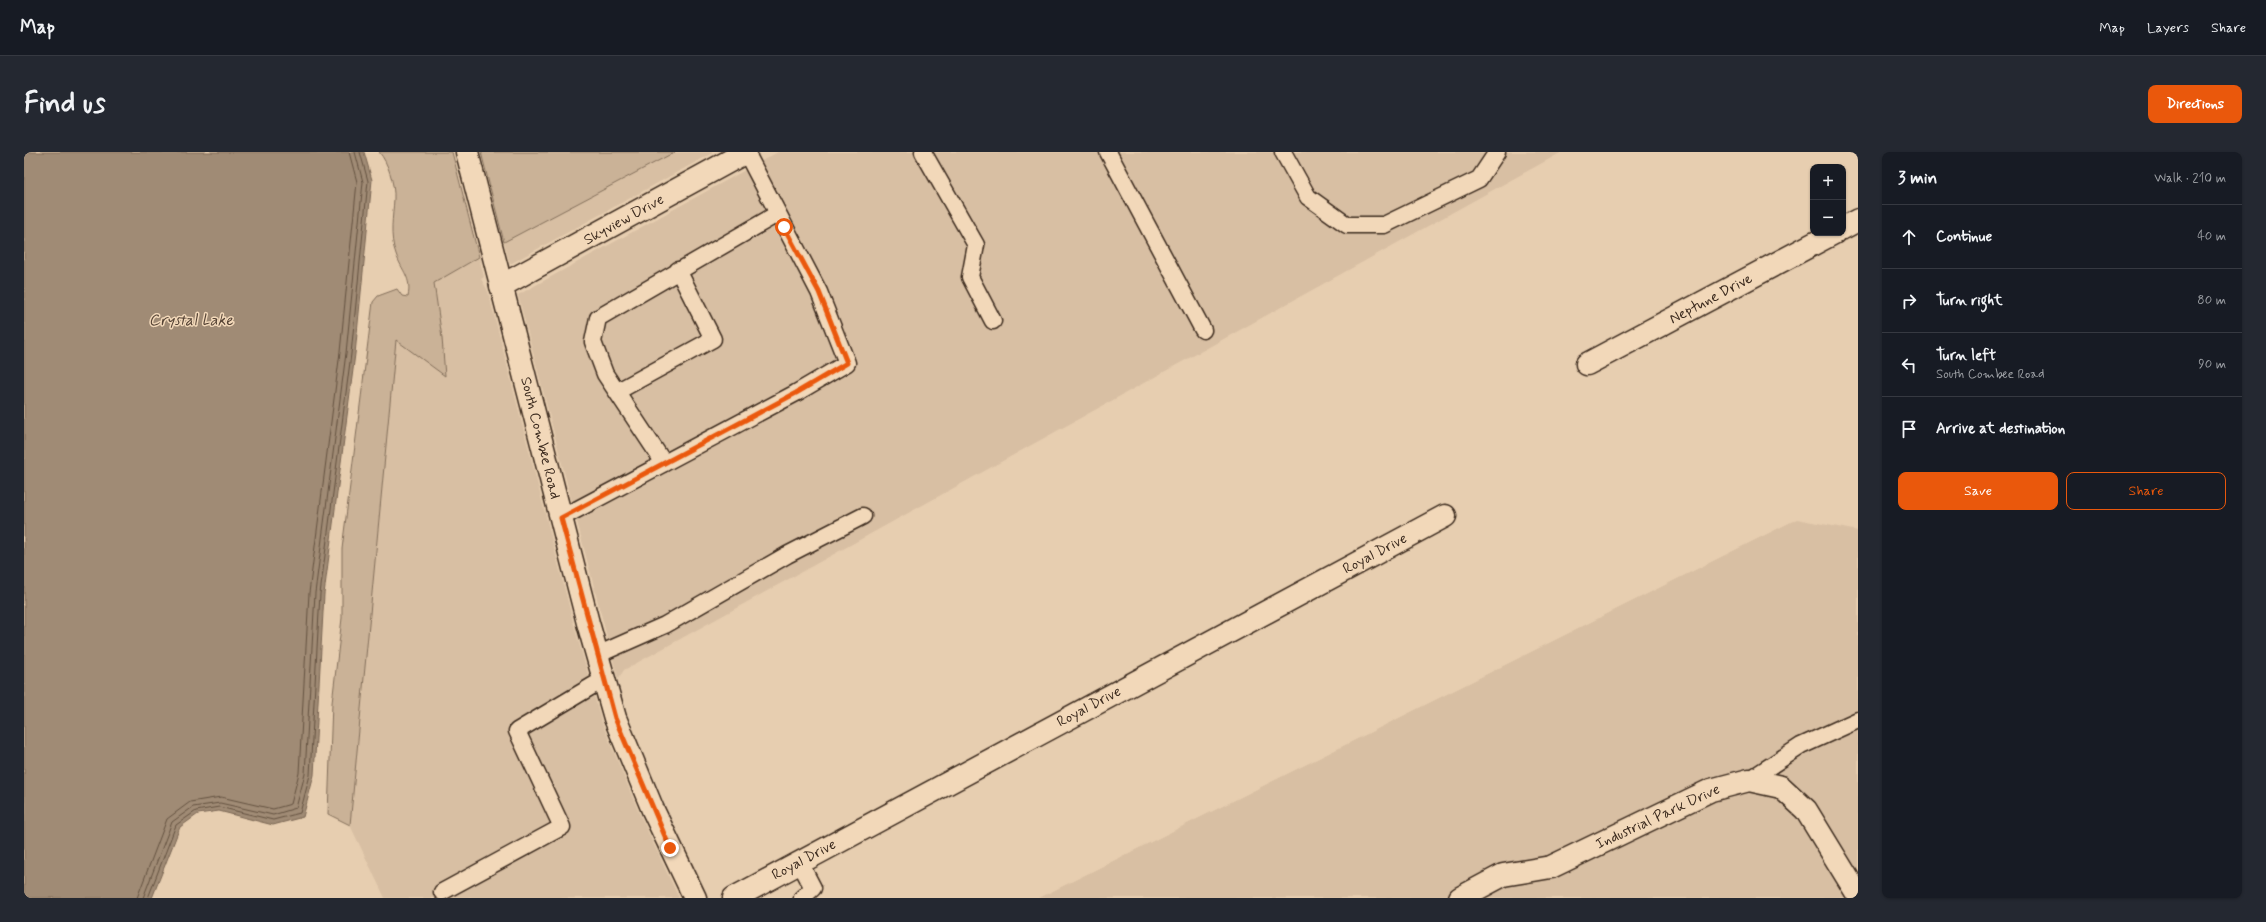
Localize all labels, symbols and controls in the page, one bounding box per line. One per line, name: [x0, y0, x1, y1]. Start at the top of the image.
text: Map: [20, 15, 55, 40]
text: Map: [2099, 19, 2125, 37]
text: Layers: [2147, 19, 2189, 37]
text: Share: [2211, 19, 2246, 37]
button: Directions: [2148, 85, 2242, 123]
text: Find us: [24, 86, 105, 123]
map controls: [1810, 164, 1846, 236]
button: +: [1810, 164, 1846, 200]
text: 3 min: [1898, 167, 1937, 189]
text: Walk · 210 m: [2154, 170, 2226, 187]
street label: Skyview Drive: [580, 190, 668, 250]
button: −: [1810, 200, 1846, 236]
route start: [775, 218, 793, 236]
icon: ahead: [1898, 226, 1920, 248]
text: Continue: [1936, 227, 1992, 247]
text: 40 m: [2197, 228, 2226, 245]
street label: Neptune Drive: [1666, 269, 1756, 329]
icon: right: [1898, 290, 1920, 312]
text: Turn right: [1936, 291, 2003, 311]
text: 80 m: [2197, 292, 2226, 309]
water label: Crystal Lake: [149, 310, 234, 331]
text: Turn left: [1936, 346, 1996, 366]
icon: left: [1898, 354, 1920, 376]
text: 90 m: [2198, 356, 2226, 373]
text: South Combee Road: [1936, 366, 2045, 383]
street label: South Combee Road: [515, 375, 565, 501]
icon: arrive: [1898, 418, 1920, 440]
text: Arrive at destination: [1936, 419, 2065, 439]
button: Save: [1898, 472, 2058, 510]
button: Share: [2066, 472, 2226, 510]
street label: Royal Drive: [1339, 529, 1411, 579]
street label: Royal Drive: [1053, 682, 1125, 732]
street label: Industrial Park Drive: [1593, 779, 1724, 855]
street label: Royal Drive: [768, 835, 840, 885]
route end: [661, 839, 679, 857]

